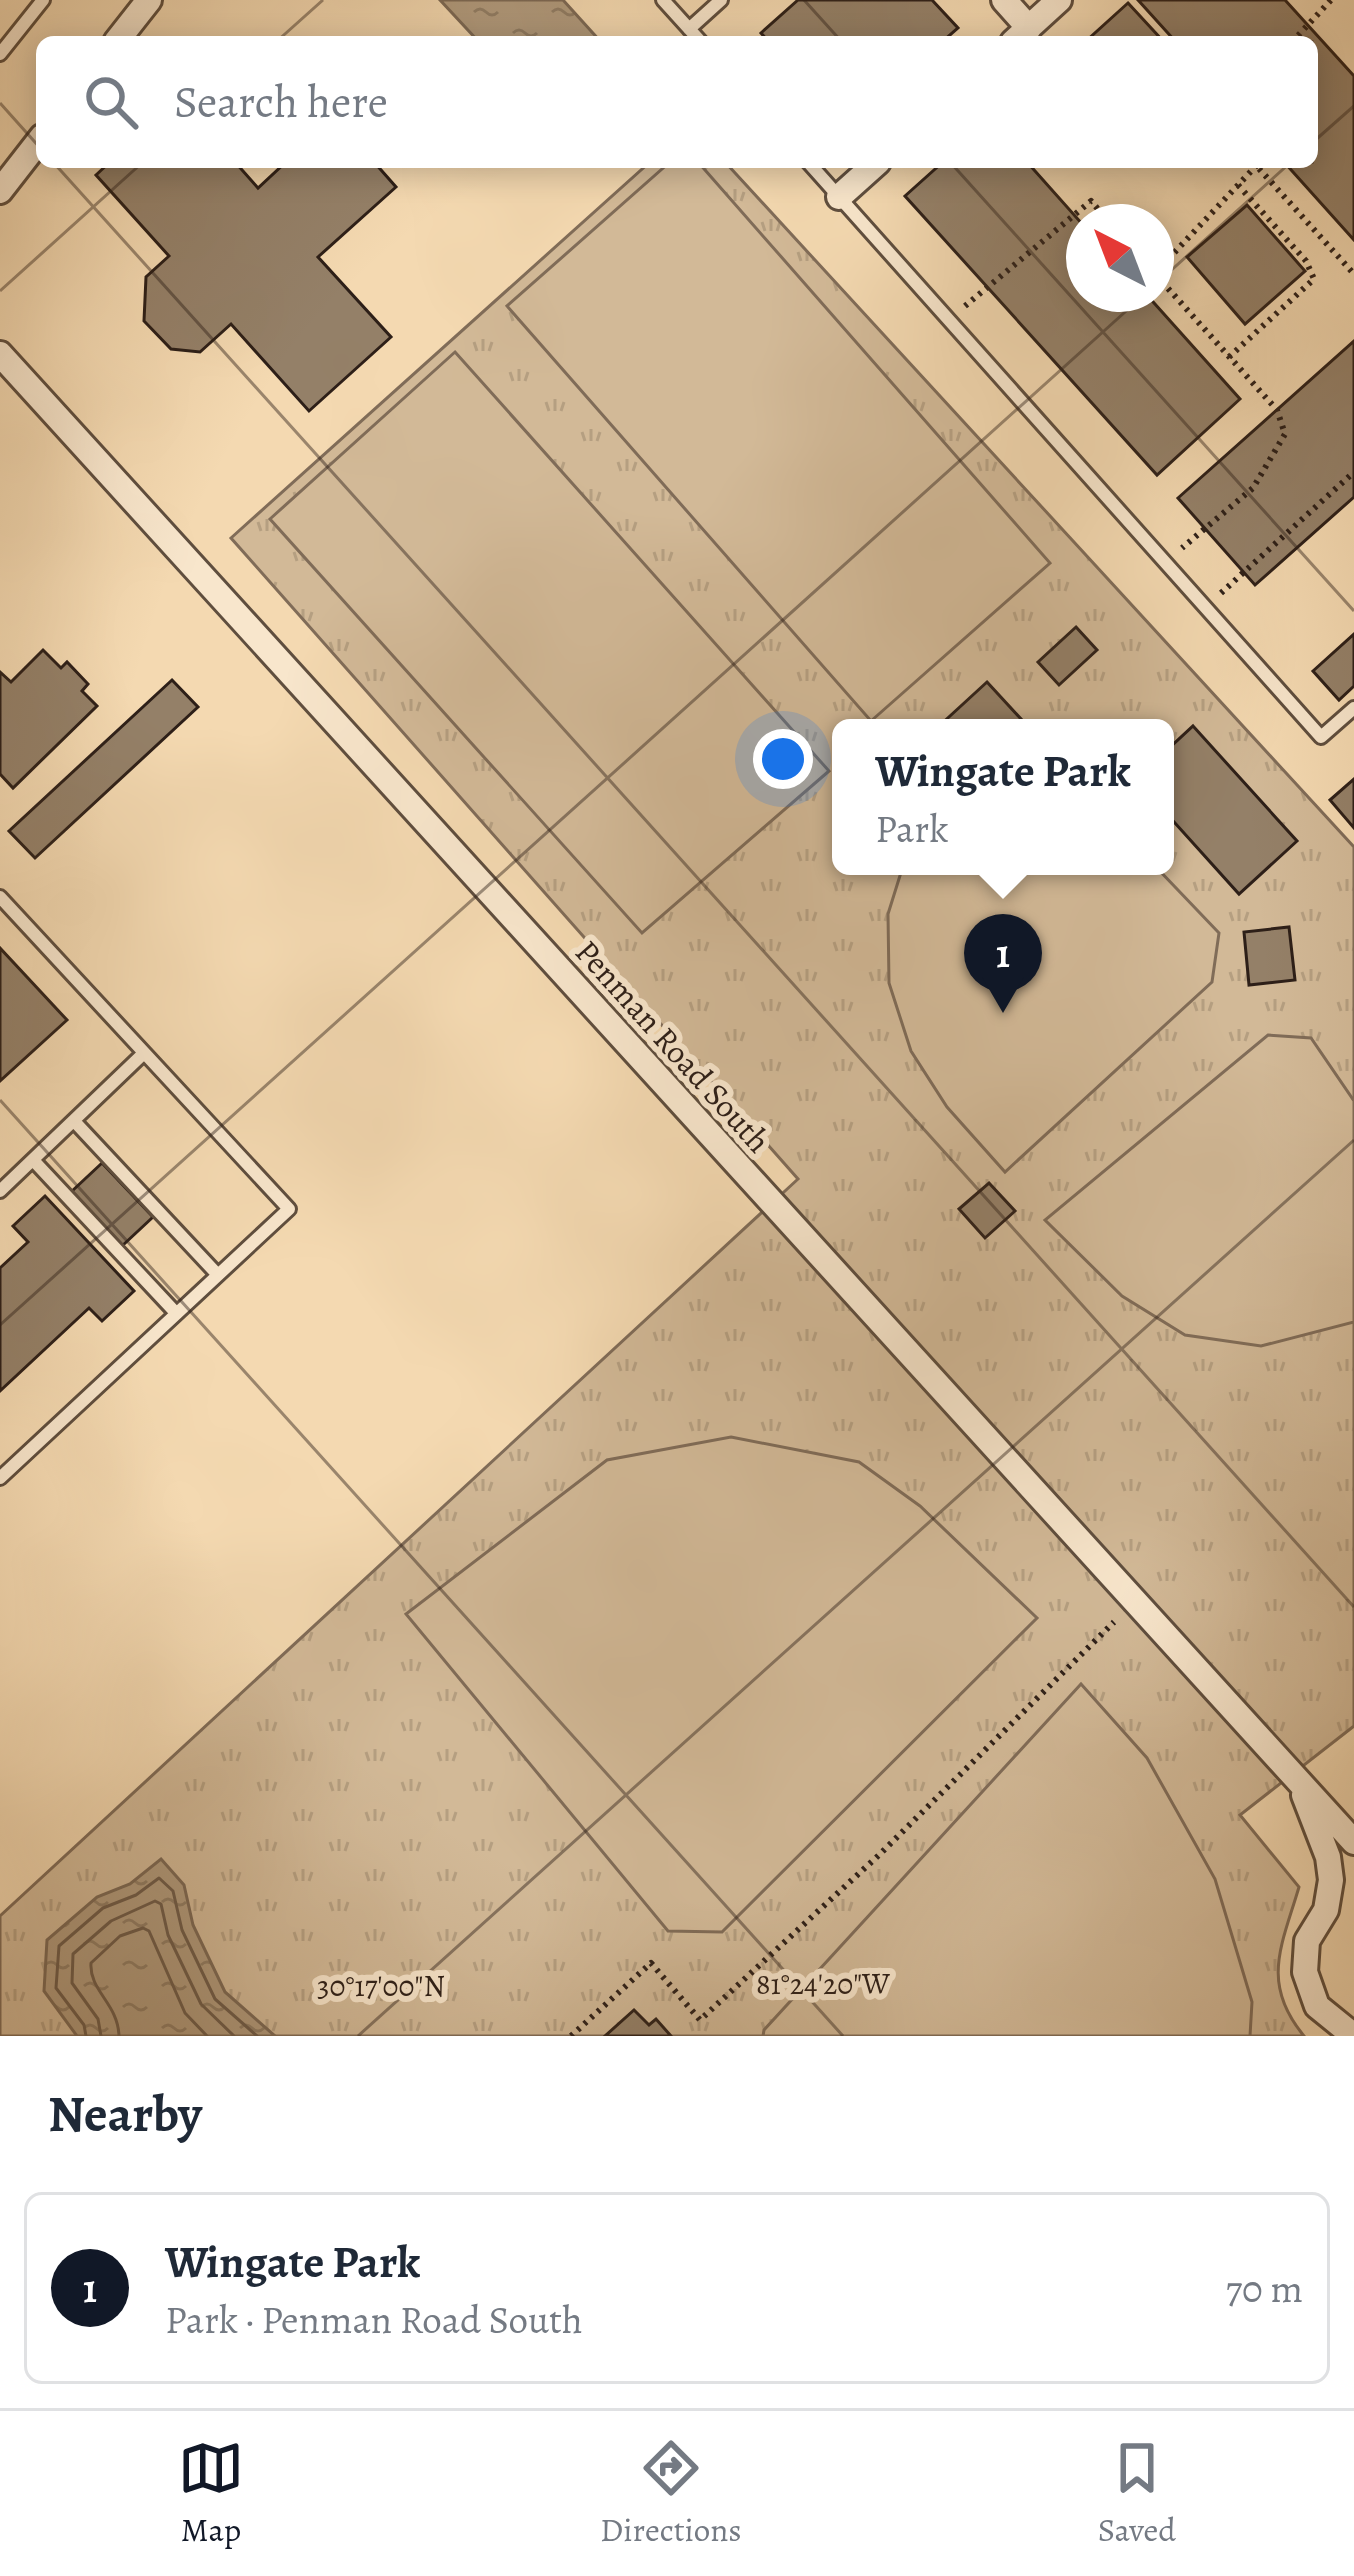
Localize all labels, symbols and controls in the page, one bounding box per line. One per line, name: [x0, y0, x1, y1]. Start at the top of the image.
search box: [36, 36, 1318, 168]
icon: search: [78, 69, 144, 135]
text: Search here: [174, 71, 388, 133]
north arrow: [1066, 204, 1174, 312]
popup: [832, 719, 1174, 875]
your location: [753, 729, 813, 789]
text: Wingate Park: [875, 740, 1131, 802]
text: Park: [875, 802, 949, 855]
pin: 1: [964, 914, 1042, 1013]
street label: Penman Road South: [565, 930, 781, 1162]
text: 81°24'20"W: [756, 1964, 890, 2004]
text: 30°17'00"N: [317, 1966, 445, 2006]
text: Nearby: [48, 2079, 202, 2149]
text: Wingate Park: [165, 2231, 420, 2293]
text: 1: [83, 2262, 97, 2315]
text: 70 m: [1226, 2262, 1303, 2315]
text: Park · Penman Road South: [165, 2293, 583, 2346]
tab: Map: [178, 2435, 244, 2552]
tab: Directions: [600, 2435, 742, 2552]
tab: Saved: [1098, 2435, 1176, 2552]

